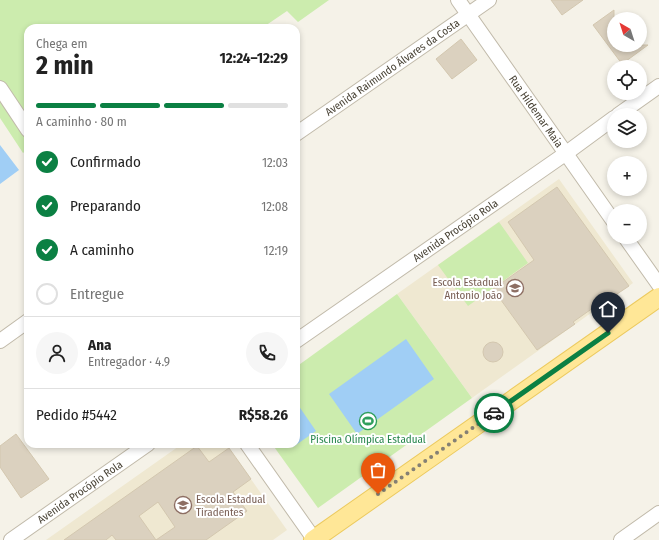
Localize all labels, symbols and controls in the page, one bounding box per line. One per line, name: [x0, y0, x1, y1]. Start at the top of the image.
north arrow: [607, 12, 647, 52]
map controls: [607, 12, 647, 244]
street label: Avenida Raimundo Álvares da Costa: [322, 16, 462, 118]
text: Chega em: [36, 36, 87, 51]
text: 12:24–12:29: [219, 49, 288, 67]
text: 2 min: [36, 50, 94, 81]
button: locate: [607, 60, 647, 100]
street label: Rua Hildemar Maia: [506, 73, 566, 150]
button: layers: [607, 108, 647, 148]
text: A caminho · 80 m: [36, 114, 127, 129]
icon: check: [36, 151, 58, 173]
text: Confirmado: [70, 153, 141, 171]
text: 12:03: [262, 155, 288, 170]
button: +: [607, 156, 647, 196]
icon: check: [36, 195, 58, 217]
street label: Avenida Procópio Rola: [410, 196, 500, 264]
text: Preparando: [70, 197, 141, 215]
text: 12:08: [261, 199, 288, 214]
button: −: [607, 204, 647, 244]
icon: check: [36, 239, 58, 261]
text: A caminho: [70, 241, 134, 259]
text: 12:19: [264, 243, 288, 258]
place label: Escola Estadual Antonio João: [433, 276, 502, 302]
school or university icon: Escola Estadual Antonio João: [505, 278, 525, 298]
text: Entregue: [70, 285, 124, 303]
pin: [591, 292, 625, 333]
icon: home: [597, 298, 619, 320]
button: person: [36, 332, 78, 374]
button: phone: [246, 332, 288, 374]
text: Ana: [88, 336, 111, 354]
text: Entregador · 4.9: [88, 354, 170, 369]
courier: [474, 393, 514, 433]
icon: car: [483, 402, 505, 424]
text: Pedido #5442: [36, 406, 117, 424]
text: R$58.26: [239, 406, 288, 424]
sports icon: Piscina Olímpica Estadual: [358, 411, 378, 431]
place label: Piscina Olímpica Estadual: [310, 433, 426, 446]
pin: [361, 453, 395, 494]
street label: Avenida Procópio Rola: [35, 458, 125, 526]
icon: bag: [367, 459, 389, 481]
place label: Escola Estadual Tiradentes: [196, 493, 266, 519]
school or university icon: Escola Estadual Tiradentes: [173, 495, 193, 515]

